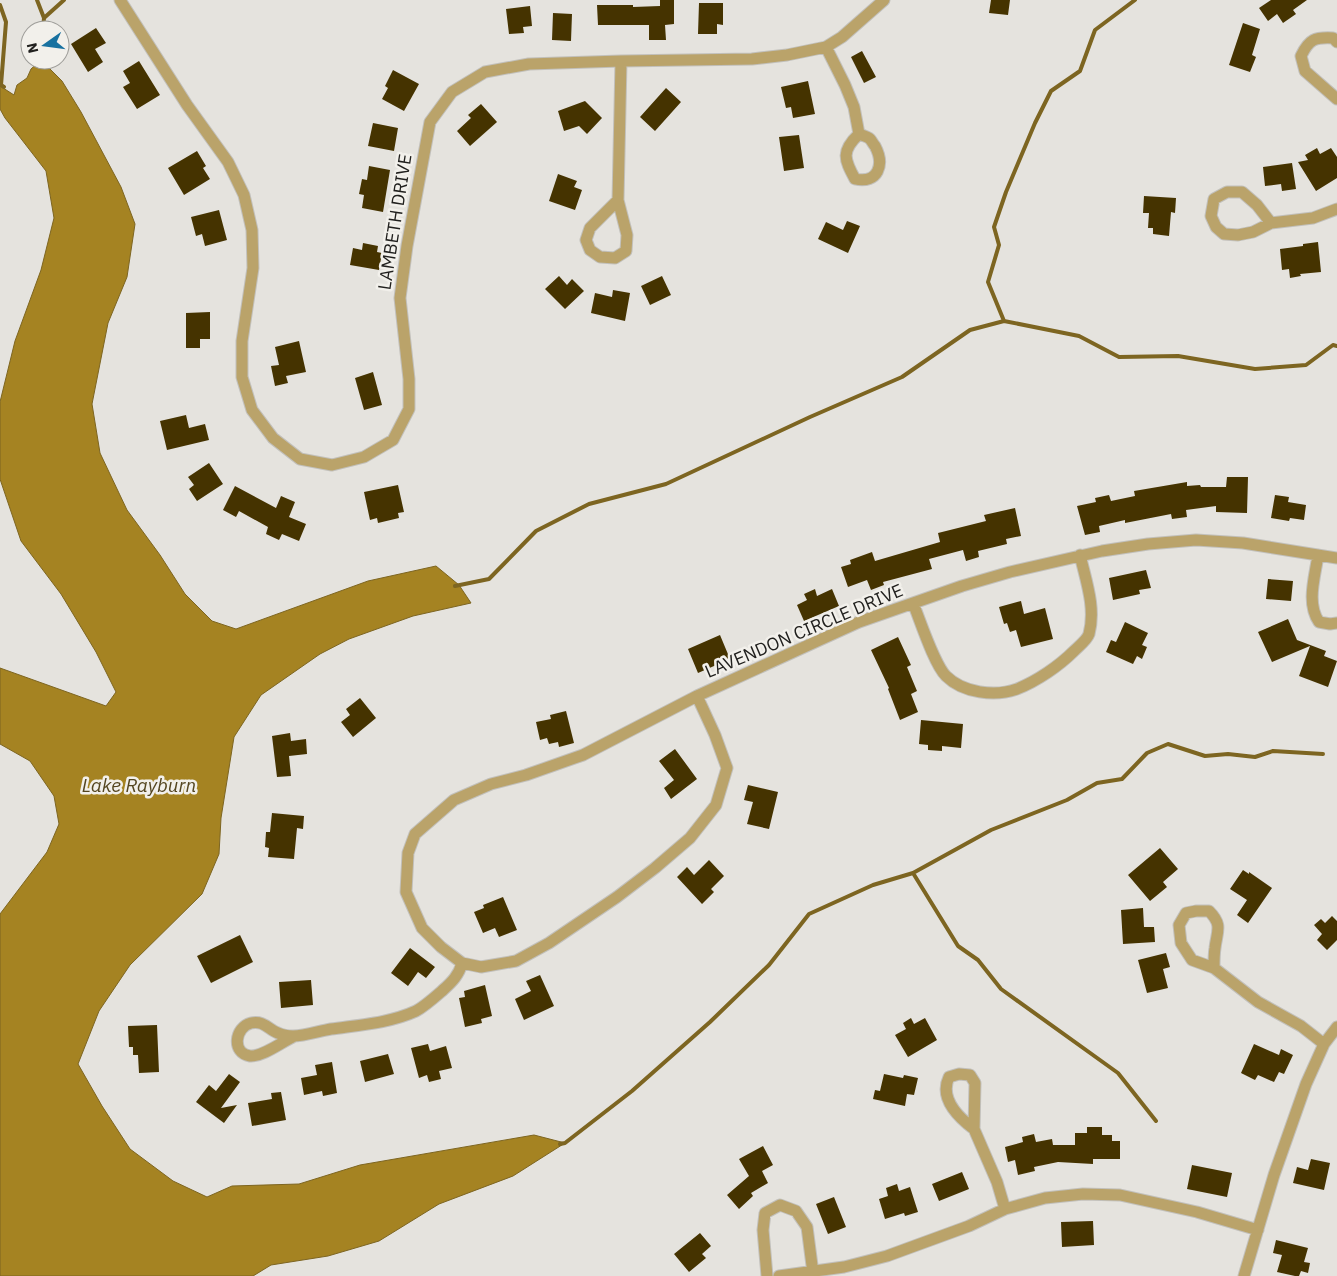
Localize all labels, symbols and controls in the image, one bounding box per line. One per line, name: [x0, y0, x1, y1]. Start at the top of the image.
north arrow: [20, 20, 70, 70]
text: N: [22, 41, 42, 55]
street label: LAMBETH DRIVE: [372, 152, 417, 292]
street label: LAVENDON CIRCLE DRIVE: [701, 578, 906, 683]
water label: Lake Rayburn: [82, 773, 196, 797]

